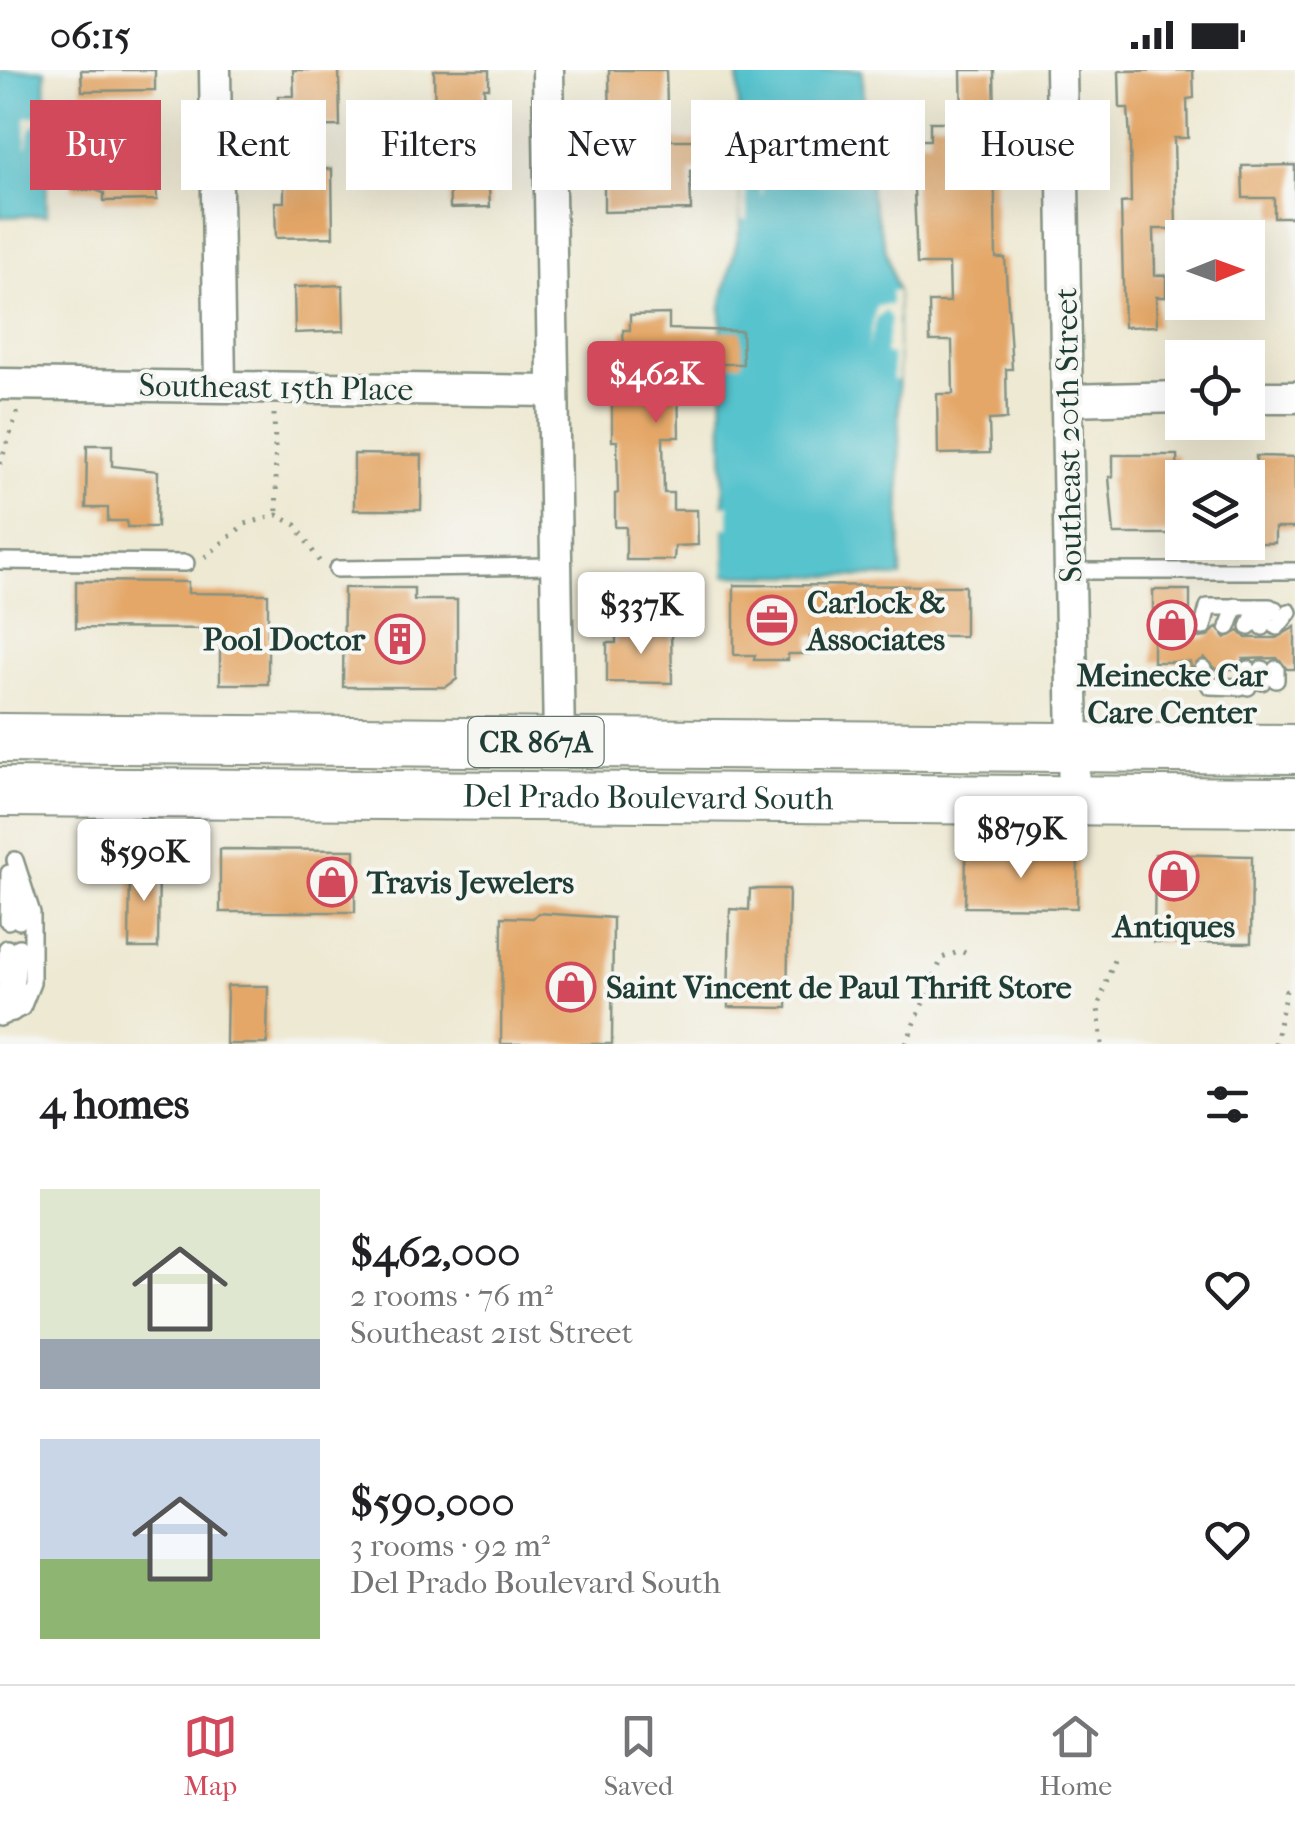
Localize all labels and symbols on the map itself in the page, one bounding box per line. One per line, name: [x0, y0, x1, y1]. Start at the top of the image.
north arrow: [1165, 220, 1265, 320]
street label: Southeast 20th Street: [1047, 286, 1090, 583]
pin: $462K: [586, 341, 726, 426]
street label: Southeast 15th Place: [138, 367, 414, 408]
pin: $337K: [571, 572, 711, 657]
place label: Carlock & Associates: [805, 584, 945, 658]
office icon: Carlock & Associates: [746, 594, 798, 646]
shop icon: Meinecke Car Care Center: [1146, 599, 1198, 651]
building icon: Pool Doctor: [374, 613, 426, 665]
place label: Pool Doctor: [203, 621, 366, 658]
place label: Meinecke Car Care Center: [1076, 657, 1269, 731]
road number: CR 867A: [468, 717, 604, 767]
street label: Del Prado Boulevard South: [462, 778, 834, 817]
pin: $879K: [951, 796, 1091, 881]
pin: $590K: [74, 819, 214, 904]
shop icon: Antiques: [1148, 850, 1200, 902]
shop icon: Travis Jewelers: [306, 856, 358, 908]
place label: Travis Jewelers: [366, 864, 574, 901]
place label: Antiques: [1111, 908, 1235, 945]
shop icon: Saint Vincent de Paul Thrift Store: [545, 961, 597, 1013]
place label: Saint Vincent de Paul Thrift Store: [606, 969, 1072, 1006]

